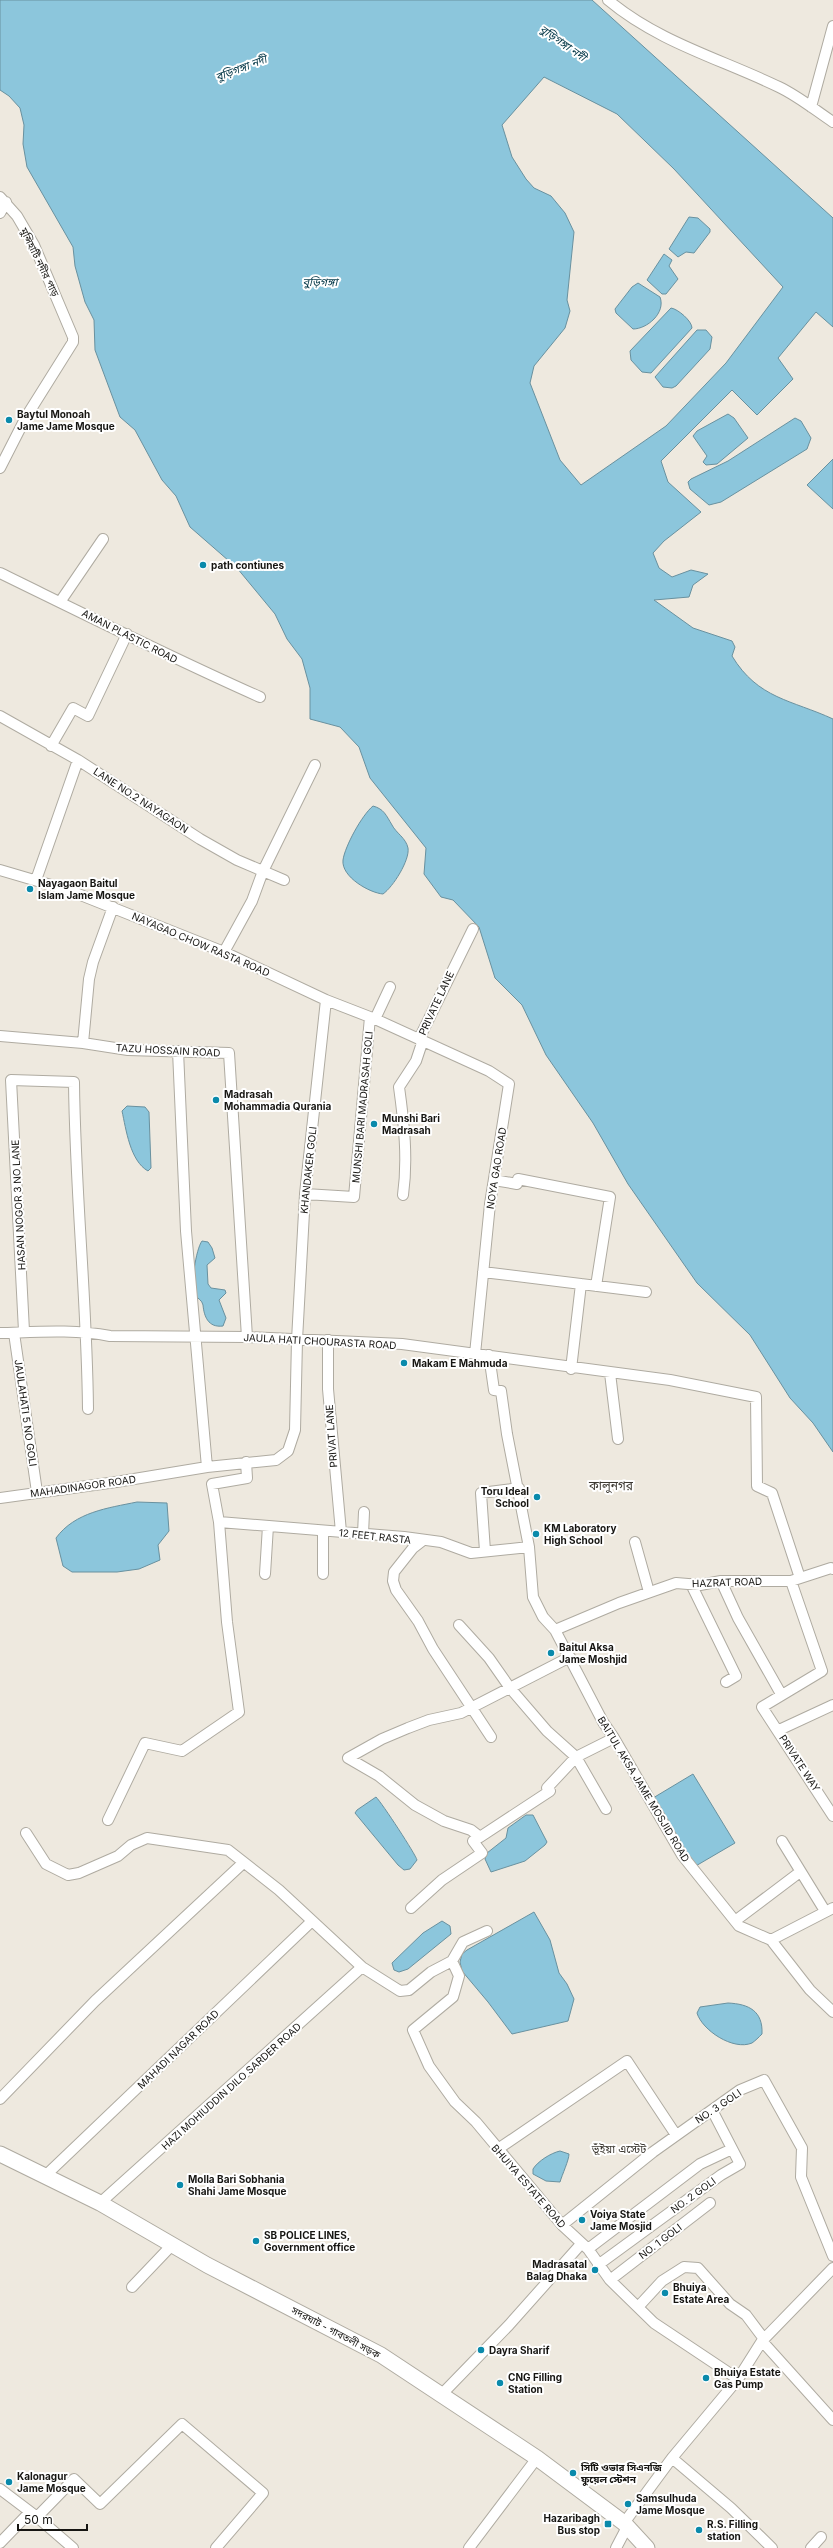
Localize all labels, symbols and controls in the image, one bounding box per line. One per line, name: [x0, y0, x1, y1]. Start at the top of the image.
water label: বুড়িগঙ্গা নদী: [537, 22, 591, 65]
water label: বুড়িগঙ্গা নদী: [213, 51, 270, 84]
street label: মুন্সিহাটি নদীর পাড়: [17, 225, 62, 300]
water label: বুড়িগঙ্গা: [303, 275, 340, 289]
place label: Baytul Monoah Jame Jame Mosque: [17, 408, 115, 432]
marker: Baytul Monoah Jame Jame Mosque: [4, 415, 14, 425]
place label: path contiunes: [211, 559, 285, 571]
marker: path contiunes: [198, 560, 208, 570]
street label: AMAN PLASTIC ROAD: [80, 607, 180, 665]
street label: LANE NO.2 NAYAGAON: [91, 765, 191, 835]
place label: Nayagaon Baitul Islam Jame Mosque: [38, 877, 135, 901]
marker: Nayagaon Baitul Islam Jame Mosque: [25, 884, 35, 894]
street label: NAYAGAO CHOW RASTA ROAD: [130, 909, 272, 979]
street label: PRIVATE LANE: [416, 969, 456, 1037]
street label: MUNSHI BARI MADRASAH GOLI: [349, 1031, 375, 1183]
street label: TAZU HOSSAIN ROAD: [115, 1041, 221, 1059]
place label: Madrasah Mohammadia Qurania: [224, 1088, 331, 1112]
marker: Madrasah Mohammadia Qurania: [211, 1095, 221, 1105]
place label: Munshi Bari Madrasah: [382, 1112, 440, 1136]
marker: Munshi Bari Madrasah: [369, 1119, 379, 1129]
street label: KHANDAKER GOLI: [297, 1126, 319, 1214]
street label: NOYA GAO ROAD: [484, 1126, 508, 1210]
street label: HASAN NOGOR 3 NO LANE: [9, 1139, 27, 1271]
street label: JAULA HATI CHOURASTA ROAD: [243, 1331, 397, 1351]
place label: Makam E Mahmuda: [412, 1357, 508, 1369]
marker: Makam E Mahmuda: [399, 1358, 409, 1368]
street label: JAULAHATI 5 NO GOLI: [13, 1359, 39, 1467]
street label: PRIVAT LANE: [323, 1404, 339, 1468]
street label: MAHADINAGOR ROAD: [29, 1473, 137, 1499]
district label: কালুনগর: [588, 1478, 634, 1494]
place label: Toru Ideal School: [481, 1485, 529, 1509]
marker: Toru Ideal School: [532, 1492, 542, 1502]
place label: KM Laboratory High School: [544, 1522, 616, 1547]
street label: 12 FEET RASTA: [338, 1526, 412, 1546]
marker: KM Laboratory High School: [531, 1529, 541, 1539]
street label: HAZRAT ROAD: [692, 1575, 762, 1589]
place label: Baitul Aksa Jame Moshjid: [559, 1641, 627, 1665]
marker: Baitul Aksa Jame Moshjid: [546, 1648, 556, 1658]
street label: BAITUL AKSA JAME MOSJID ROAD: [596, 1714, 692, 1864]
street label: PRIVATE WAY: [777, 1732, 823, 1794]
street label: MAHADI NAGAR ROAD: [135, 2007, 221, 2091]
street label: HAZI MOHIUDDIN DILO SARDER ROAD: [159, 2020, 303, 2152]
street label: NO. 3 GOLI: [693, 2086, 743, 2126]
street label: BHUIYA ESTATE ROAD: [489, 2142, 569, 2230]
district label: ভূঁইয়া এস্টেট: [591, 2142, 647, 2156]
place label: Molla Bari Sobhania Shahi Jame Mosque: [188, 2173, 287, 2197]
street label: NO. 2 GOLI: [668, 2175, 718, 2215]
marker: Molla Bari Sobhania Shahi Jame Mosque: [175, 2180, 185, 2190]
place label: Voiya State Jame Mosjid: [590, 2208, 652, 2232]
marker: Voiya State Jame Mosjid: [577, 2215, 587, 2225]
street label: NO. 1 GOLI: [636, 2221, 684, 2261]
place label: SB POLICE LINES, Government office: [264, 2229, 355, 2253]
marker: SB POLICE LINES, Government office: [251, 2236, 261, 2246]
place label: Madrasatal Balag Dhaka: [527, 2258, 587, 2283]
marker: Madrasatal Balag Dhaka: [590, 2265, 600, 2275]
place label: Bhuiya Estate Area: [673, 2281, 729, 2305]
marker: Bhuiya Estate Area: [660, 2288, 670, 2298]
street label: সদরঘাট - গাবতলী সড়ক: [289, 2303, 383, 2361]
place label: Dayra Sharif: [489, 2344, 549, 2357]
marker: Dayra Sharif: [476, 2345, 486, 2355]
place label: Bhuiya Estate Gas Pump: [714, 2366, 781, 2390]
place label: CNG Filling Station: [508, 2371, 562, 2395]
marker: Bhuiya Estate Gas Pump: [701, 2373, 711, 2383]
marker: CNG Filling Station: [495, 2378, 505, 2388]
place label: সিটি ওভার সিএনজি ফুয়েল স্টেশন: [580, 2461, 663, 2486]
marker: সিটি ওভার সিএনজি ফুয়েল স্টেশন: [568, 2468, 578, 2478]
place label: Kalonagur Jame Mosque: [17, 2470, 86, 2494]
marker: Kalonagur Jame Mosque: [4, 2477, 14, 2487]
place label: Samsulhuda Jame Mosque: [636, 2492, 705, 2516]
marker: Samsulhuda Jame Mosque: [623, 2499, 633, 2509]
scale bar: [18, 2506, 87, 2532]
text: 50 m: [24, 2512, 53, 2527]
place label: Hazaribagh Bus stop: [544, 2512, 600, 2536]
place label: R.S. Filling station: [707, 2518, 758, 2542]
marker: Hazaribagh Bus stop: [603, 2519, 613, 2529]
marker: R.S. Filling station: [694, 2525, 704, 2535]

